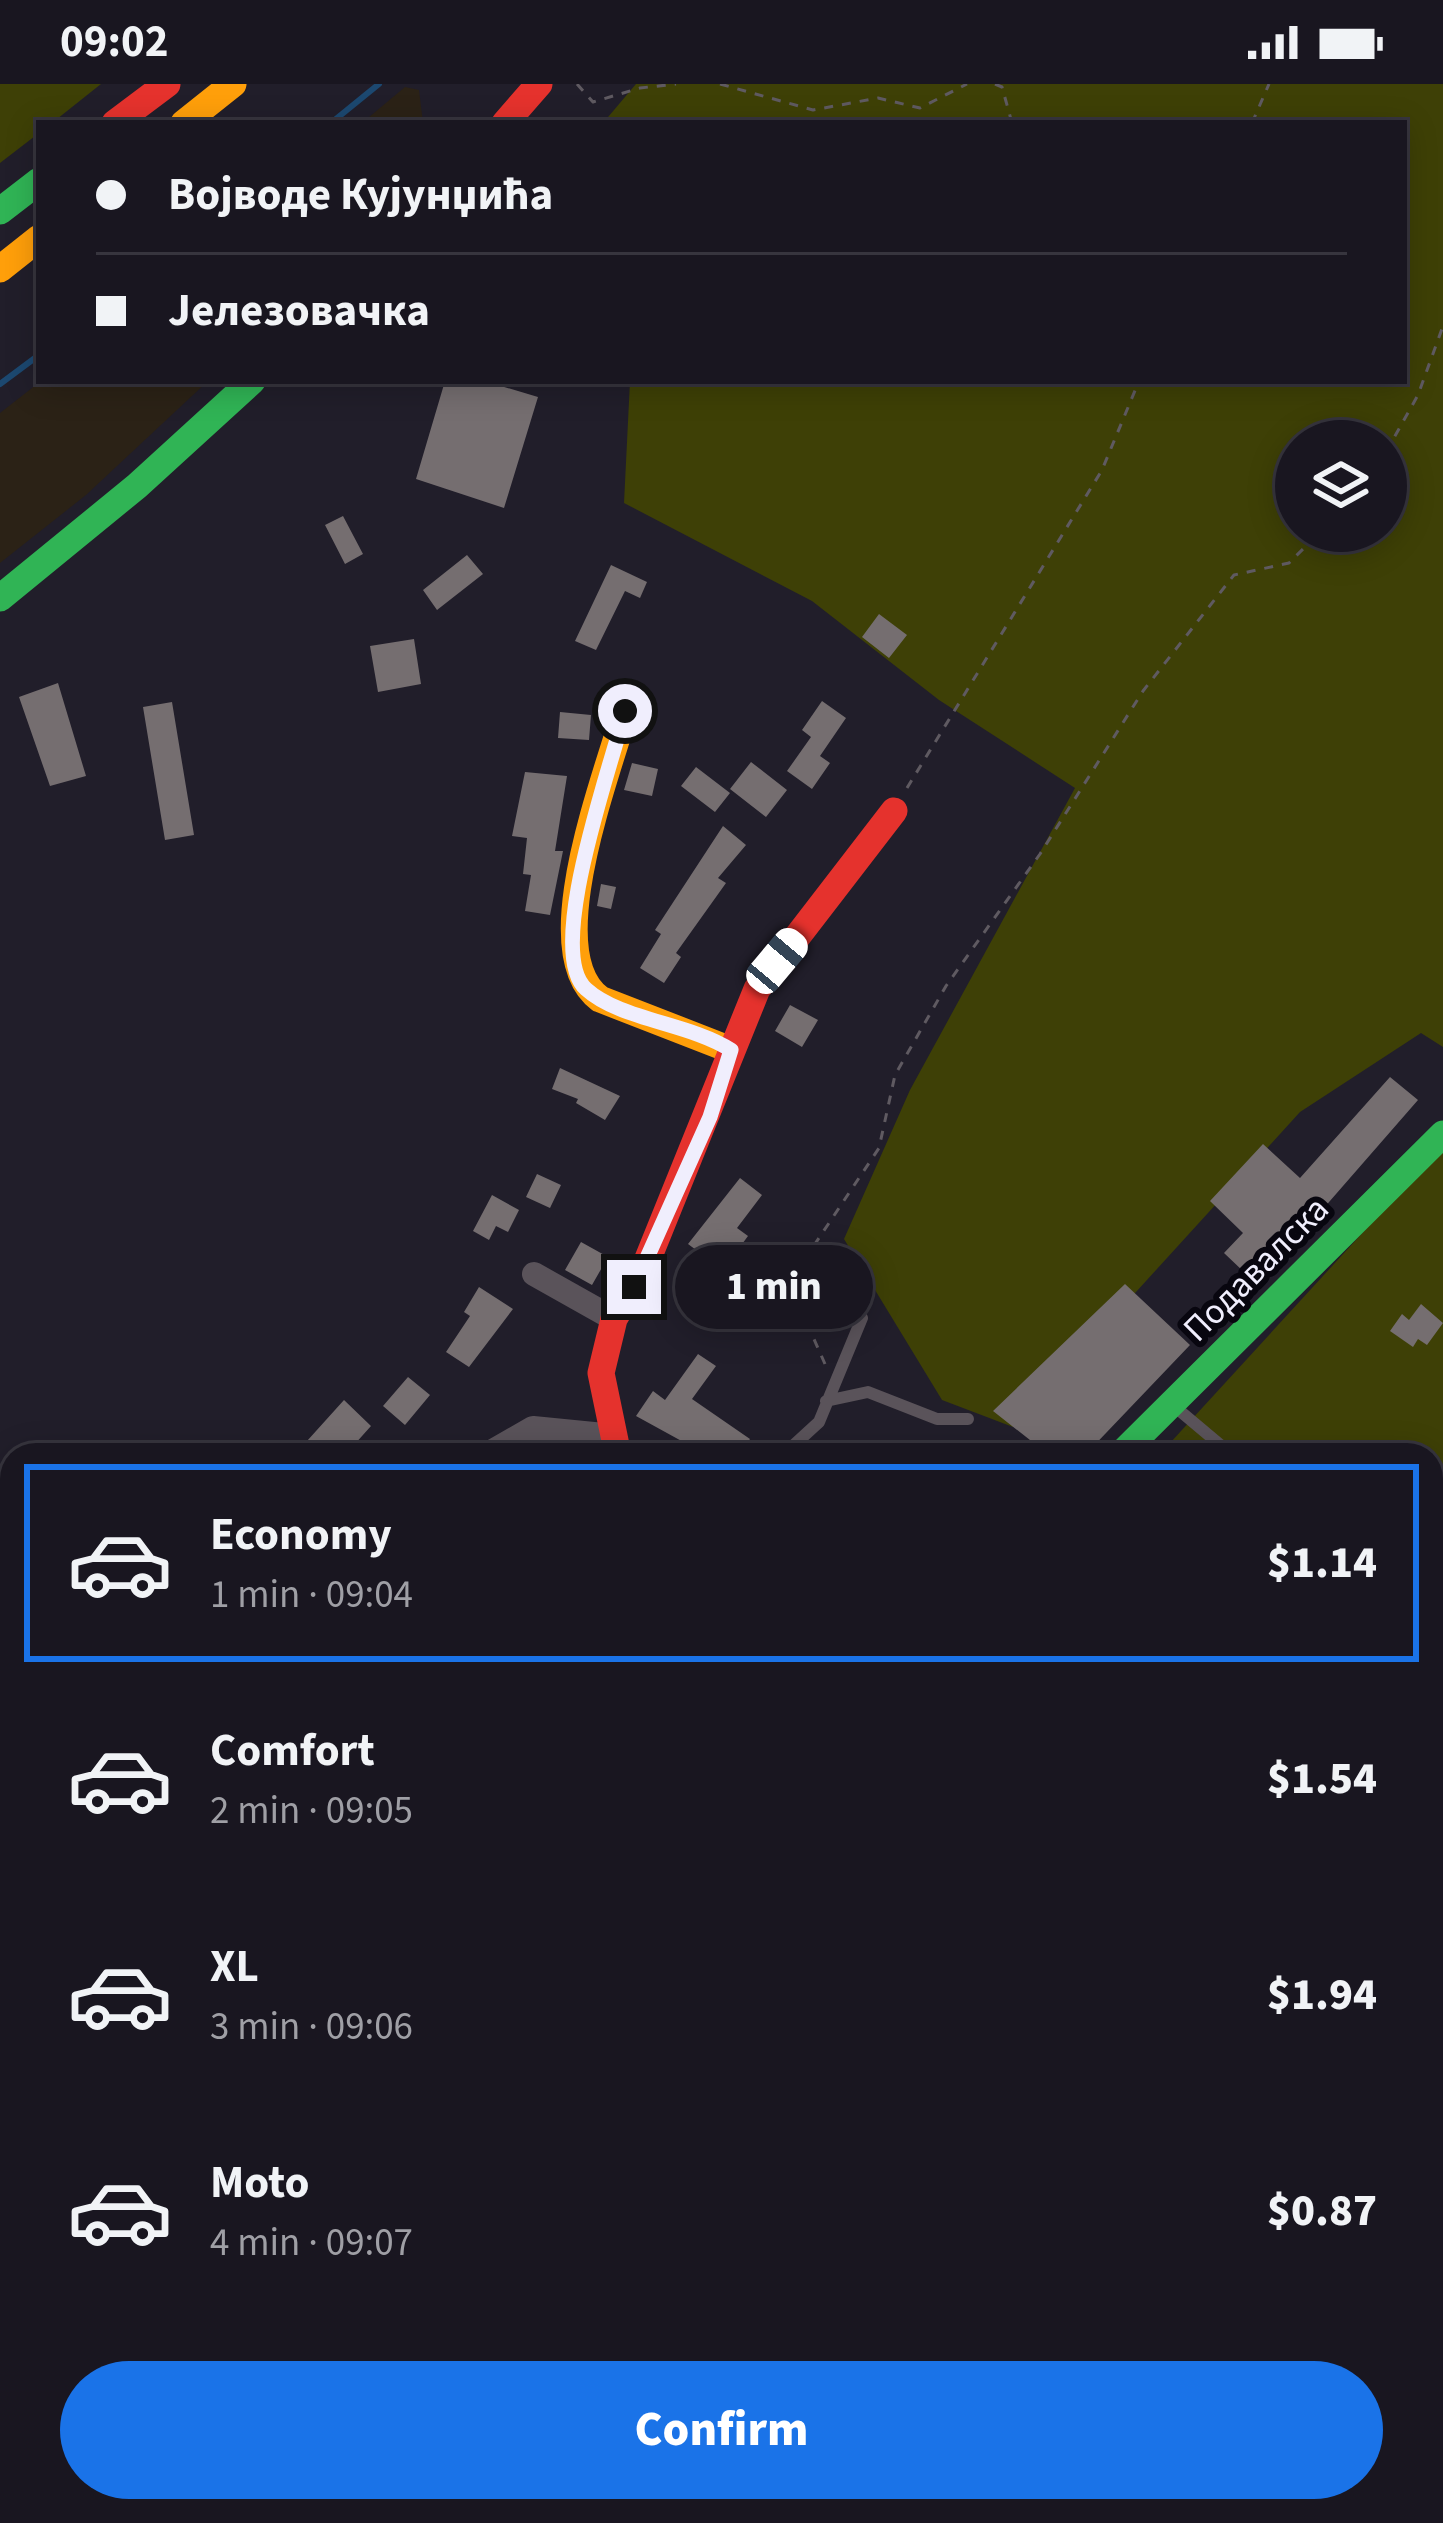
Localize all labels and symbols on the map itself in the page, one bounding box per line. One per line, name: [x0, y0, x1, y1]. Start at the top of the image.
route start: [598, 684, 652, 738]
car: [740, 922, 814, 1000]
street label: Подавалска: [1172, 1185, 1340, 1353]
callout: 1 min: [676, 1245, 874, 1329]
route end: [607, 1260, 661, 1314]

